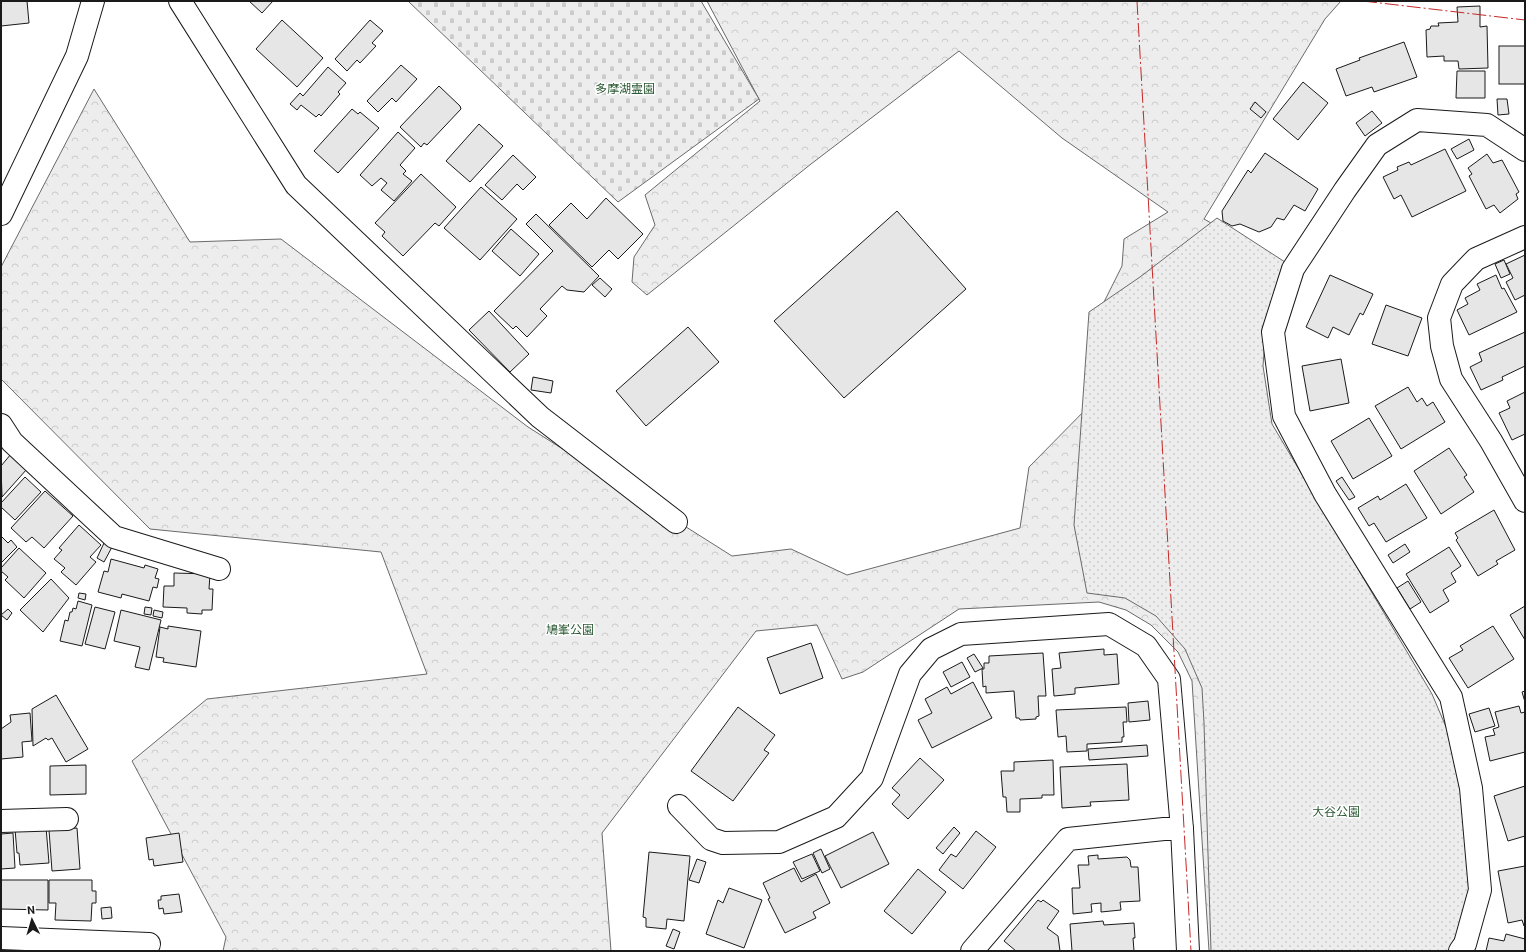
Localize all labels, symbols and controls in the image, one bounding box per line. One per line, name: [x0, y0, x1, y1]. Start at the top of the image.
park label: 多摩湖霊園: [595, 82, 655, 96]
park label: 鳩峯公園: [546, 623, 594, 637]
park label: 大谷公園: [1312, 805, 1360, 819]
north arrow: [12, 900, 52, 940]
text: N: [27, 904, 36, 917]

